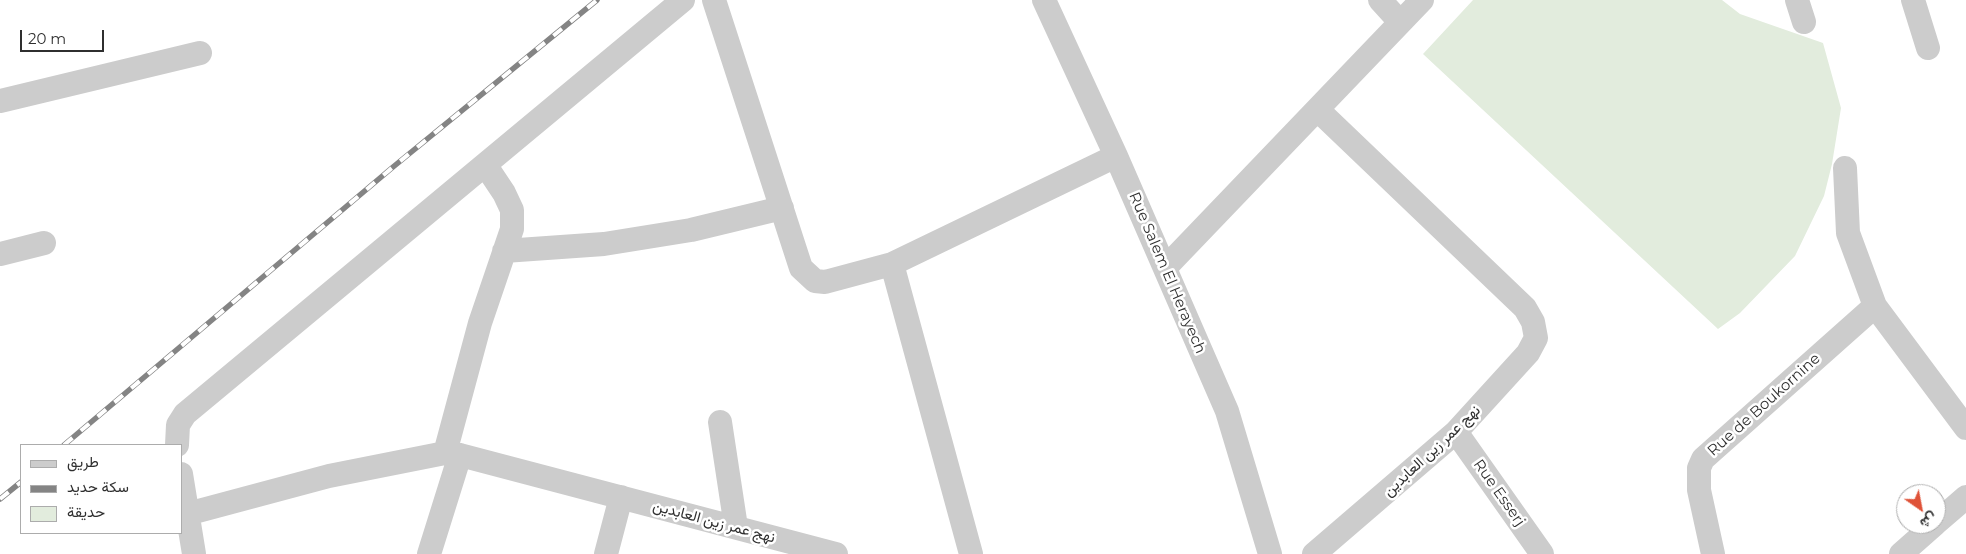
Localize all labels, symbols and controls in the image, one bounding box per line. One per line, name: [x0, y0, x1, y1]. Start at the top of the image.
scale bar: [22, 20, 106, 52]
text: 20 m: [28, 29, 66, 48]
street label: Rue Salem El Herayech: [1125, 190, 1209, 356]
street label: Rue de Boukornine: [1704, 350, 1824, 460]
street label: نهج عمر زين العابدين: [1380, 401, 1484, 501]
legend: [20, 444, 182, 534]
text: طريق: [67, 452, 99, 471]
street label: Rue Esserj: [1469, 456, 1529, 530]
text: سكة حديد: [67, 477, 129, 496]
north arrow: [1896, 484, 1946, 534]
street label: نهج عمر زين العابدين: [651, 497, 777, 547]
text: حديقة: [67, 502, 105, 521]
text: ش: [1917, 509, 1941, 533]

